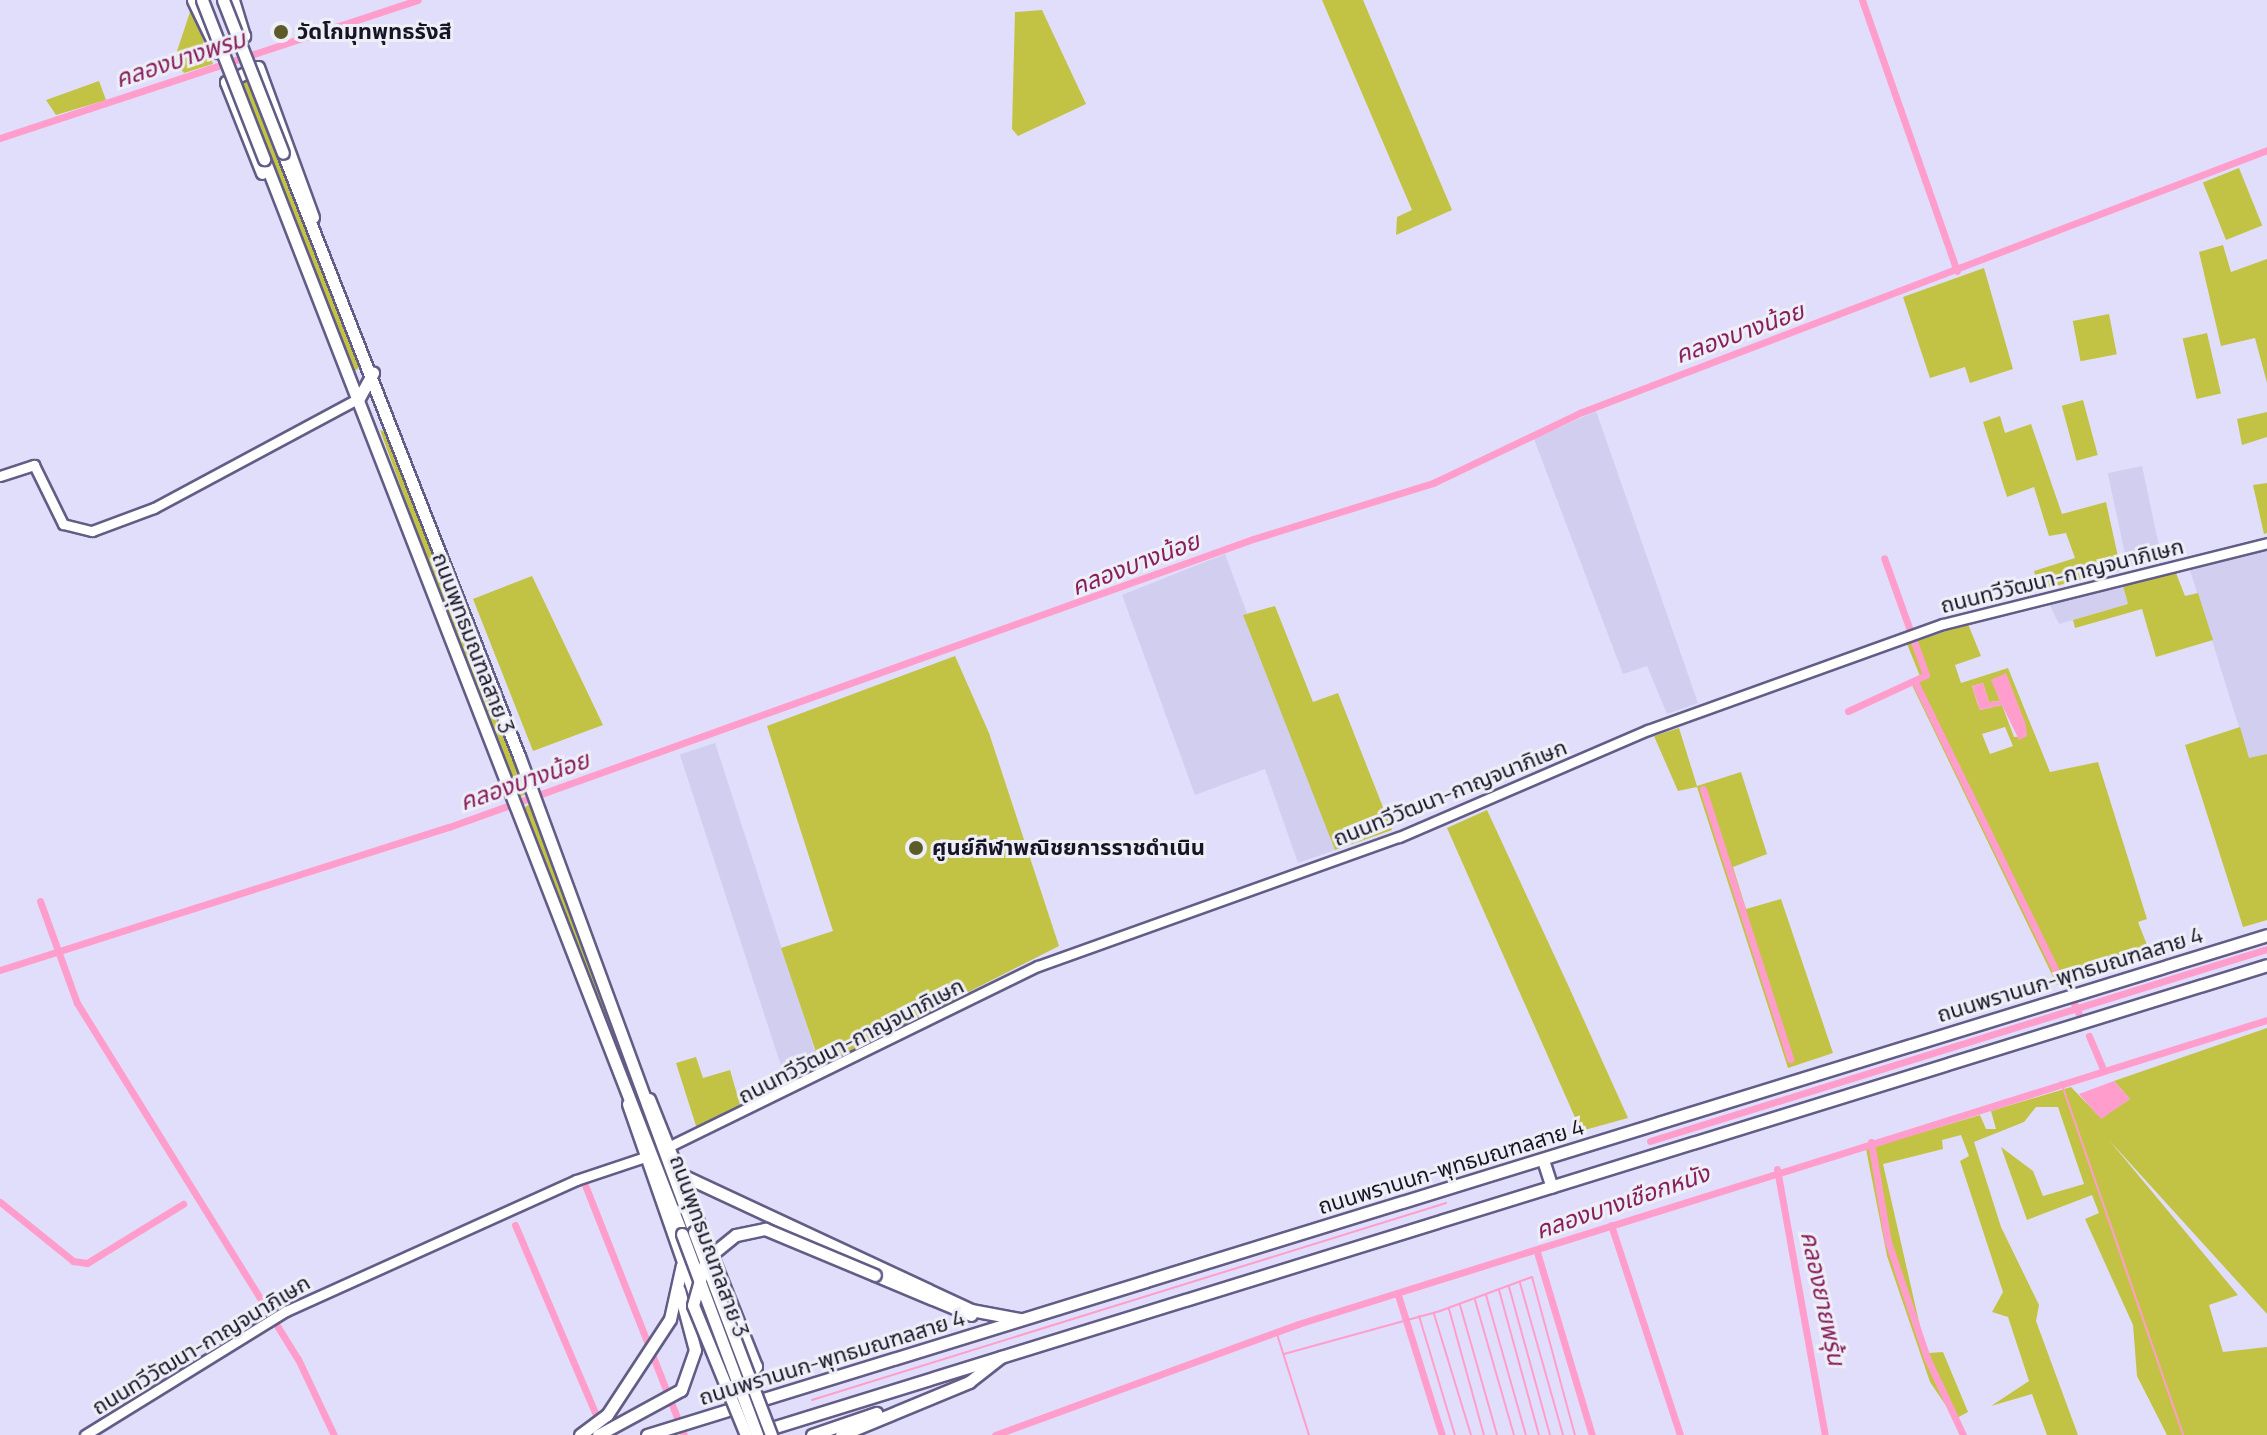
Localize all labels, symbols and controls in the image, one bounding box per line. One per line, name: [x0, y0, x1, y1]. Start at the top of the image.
place label: วัดโกมุทพุทธรังสี: [297, 19, 452, 45]
water label: คลองบางพรม: [111, 23, 249, 93]
marker: วัดโกมุทพุทธรังสี: [272, 23, 290, 41]
water label: คลองบางน้อย: [1671, 295, 1807, 369]
water label: คลองบางน้อย: [1067, 525, 1203, 601]
street label: ถนนทวีวัฒนา-กาญจนาภิเษก: [1938, 533, 2186, 619]
street label: ถนนพุทธมณฑลสาย 3: [426, 549, 520, 737]
street label: ถนนทวีวัฒนา-กาญจนาภิเษก: [1329, 734, 1571, 852]
water label: คลองบางน้อย: [456, 744, 592, 816]
place label: ศูนย์กีฬาพณิชยการราชดำเนิน: [932, 835, 1205, 861]
marker: ศูนย์กีฬาพณิชยการราชดำเนิน: [907, 839, 925, 857]
street label: ถนนพรานนก-พุทธมณฑลสาย 4: [1934, 922, 2206, 1028]
street label: ถนนทวีวัฒนา-กาญจนาภิเษก: [734, 973, 968, 1109]
street label: ถนนพรานนก-พุทธมณฑลสาย 4: [1315, 1114, 1587, 1220]
street label: ถนนพุทธมณฑลสาย 3: [664, 1151, 754, 1341]
water label: คลองบางเชือกหนัง: [1531, 1158, 1713, 1244]
water label: คลองยายพรุ้น: [1796, 1228, 1852, 1368]
street label: ถนนทวีวัฒนา-กาญจนาภิเษก: [87, 1269, 315, 1421]
street label: ถนนพรานนก-พุทธมณฑลสาย 4: [696, 1305, 968, 1411]

